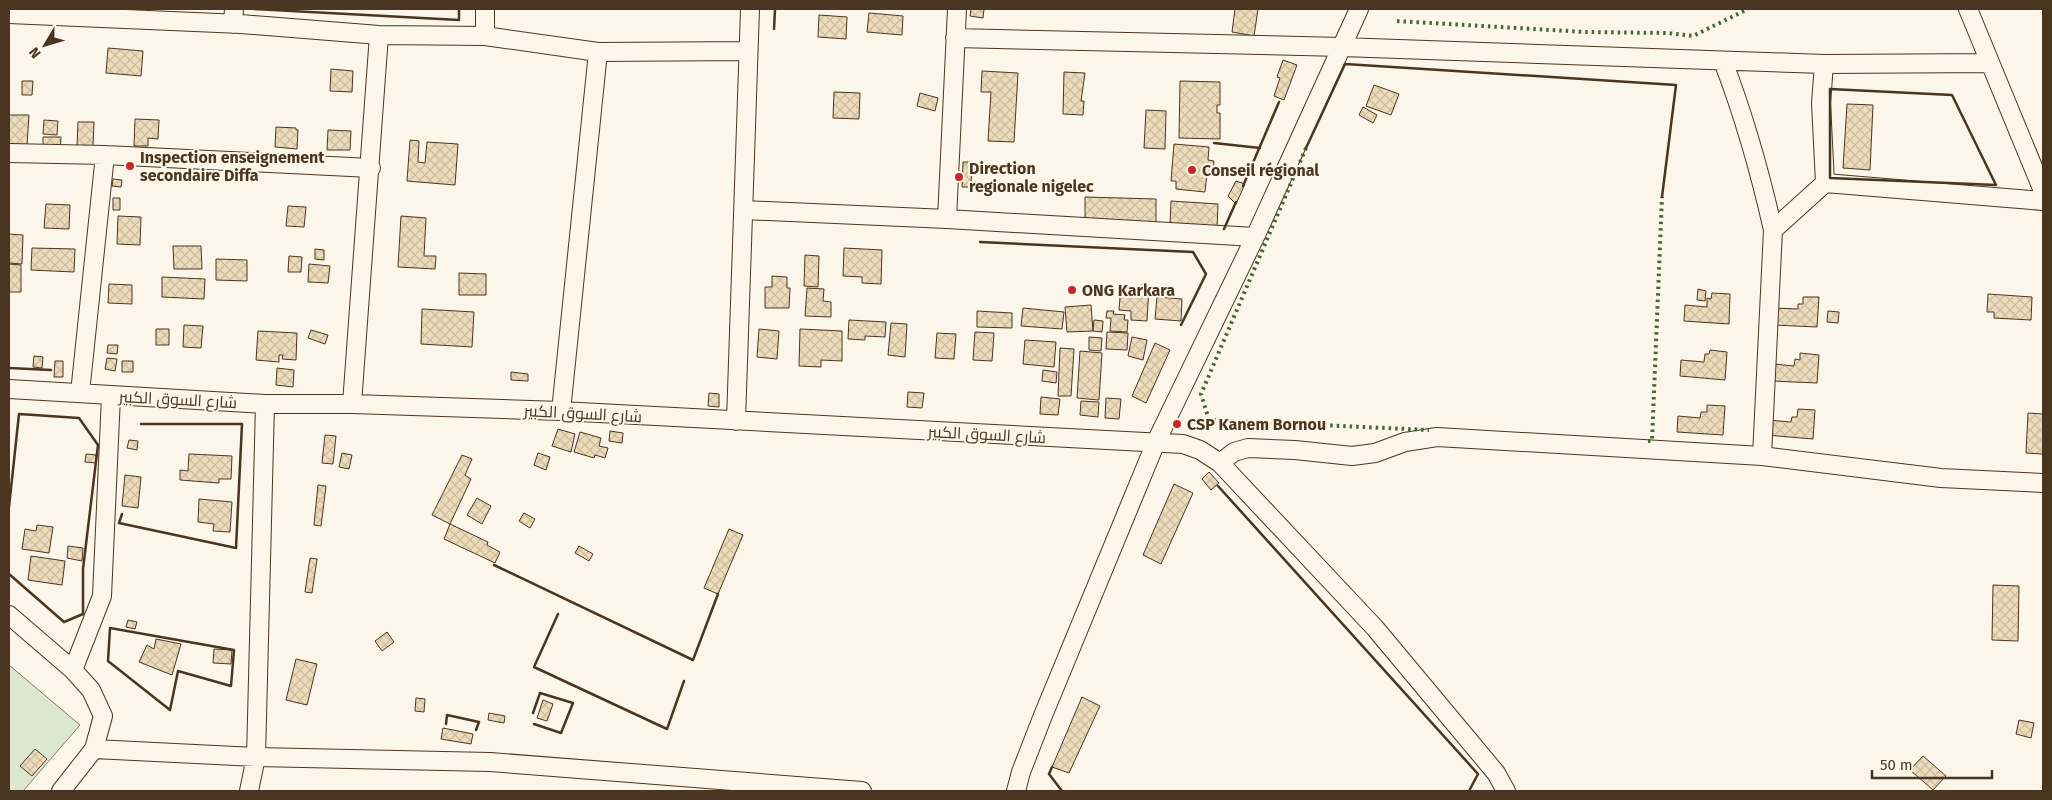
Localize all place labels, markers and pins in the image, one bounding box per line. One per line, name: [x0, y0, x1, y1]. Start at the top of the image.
place label: Inspection enseignement secondaire Diffa: [140, 148, 325, 185]
place label: Direction regionale nigelec: [969, 159, 1094, 196]
marker: Inspection enseignement secondaire Diffa: [124, 160, 136, 172]
place label: Conseil régional: [1202, 161, 1319, 180]
marker: Conseil régional: [1186, 164, 1198, 176]
marker: Direction regionale nigelec: [953, 171, 965, 183]
place label: ONG Karkara: [1082, 281, 1175, 300]
marker: ONG Karkara: [1066, 284, 1078, 296]
place label: CSP Kanem Bornou: [1187, 415, 1326, 434]
marker: CSP Kanem Bornou: [1171, 418, 1183, 430]

